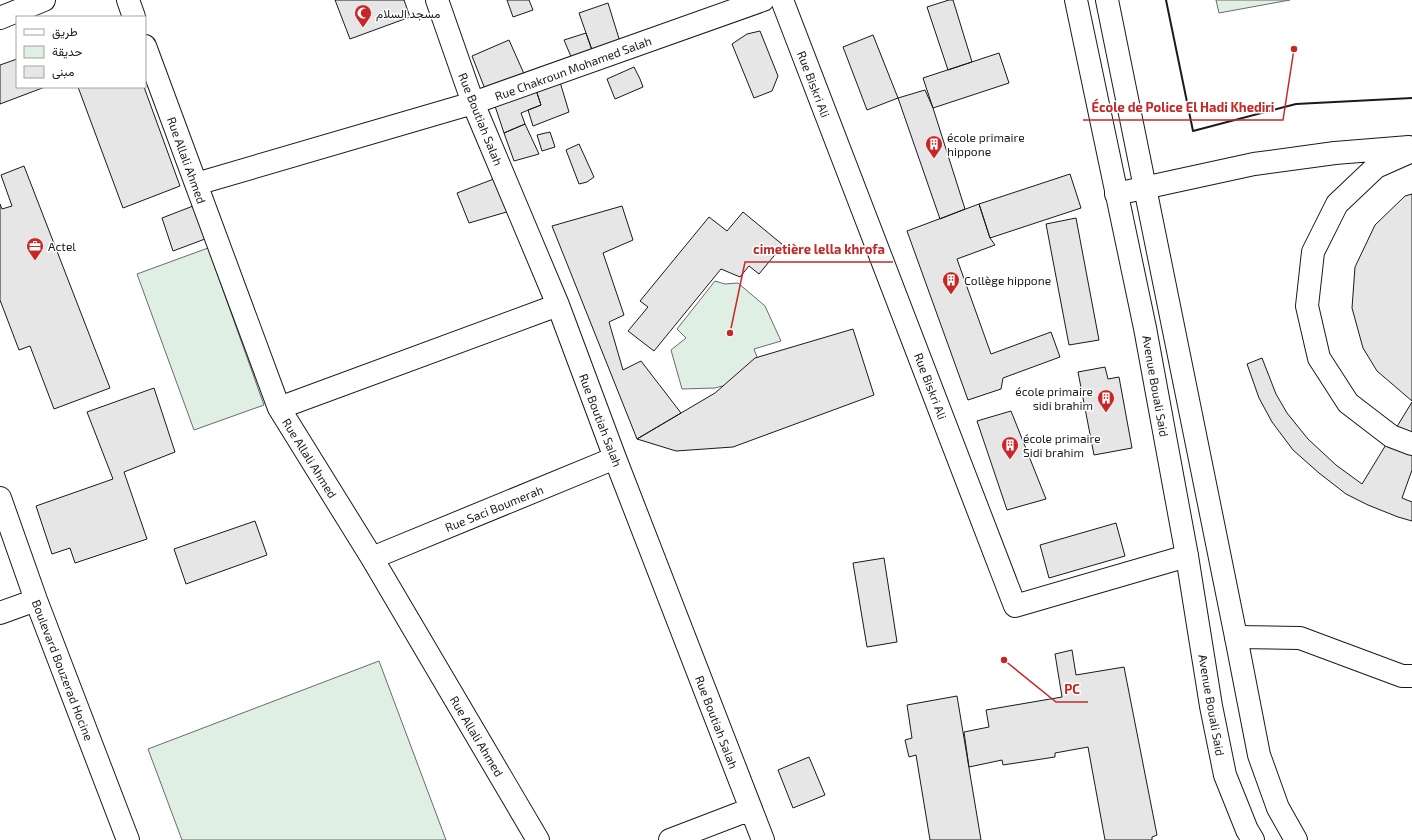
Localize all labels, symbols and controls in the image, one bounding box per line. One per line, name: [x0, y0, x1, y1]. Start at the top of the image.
mosque icon: مسجد السلام: [353, 3, 373, 28]
place label: مسجد السلام: [376, 6, 441, 22]
legend: [16, 16, 146, 88]
text: طريق: [52, 24, 78, 40]
street label: Rue Chakroun Mohamed Salah: [493, 33, 653, 103]
text: حديقة: [52, 44, 82, 59]
street label: Rue Biskri Ali: [795, 49, 833, 119]
text: مبنى: [52, 64, 74, 80]
street label: Rue Boutiah Salah: [456, 71, 506, 167]
callout: École de Police El Hadi Khediri: [1083, 95, 1283, 120]
text: École de Police El Hadi Khediri: [1092, 98, 1274, 115]
street label: Rue Allali Ahmed: [165, 115, 209, 205]
place label: école primaire hippone: [947, 130, 1025, 158]
building icon: école primaire hippone: [924, 134, 944, 159]
office icon: Actel: [25, 236, 45, 261]
callout: cimetière lella khrofa: [745, 237, 893, 262]
place label: Actel: [48, 239, 76, 253]
text: cimetière lella khrofa: [753, 241, 885, 257]
building icon: Collège hippone: [941, 270, 961, 295]
place label: Collège hippone: [964, 273, 1051, 287]
street label: Avenue Bouali Said: [1140, 334, 1172, 438]
street label: Rue Biskri Ali: [912, 351, 950, 421]
street label: Rue Boutiah Salah: [577, 371, 625, 469]
place label: école primaire sidi brahim: [1015, 384, 1093, 412]
building icon: école primaire sidi brahim: [1096, 388, 1116, 413]
street label: Rue Allali Ahmed: [280, 416, 340, 500]
place label: école primaire Sidi brahim: [1023, 431, 1101, 459]
building icon: école primaire Sidi brahim: [1000, 435, 1020, 460]
street label: Rue Saci Boumerah: [443, 482, 545, 534]
street label: Boulevard Bouzerad Hocine: [30, 598, 96, 742]
street label: Avenue Bouali Said: [1196, 653, 1228, 757]
street label: Rue Boutiah Salah: [693, 673, 741, 771]
callout: PC: [1056, 677, 1088, 702]
text: PC: [1064, 681, 1080, 697]
street label: Rue Allali Ahmed: [447, 693, 507, 779]

